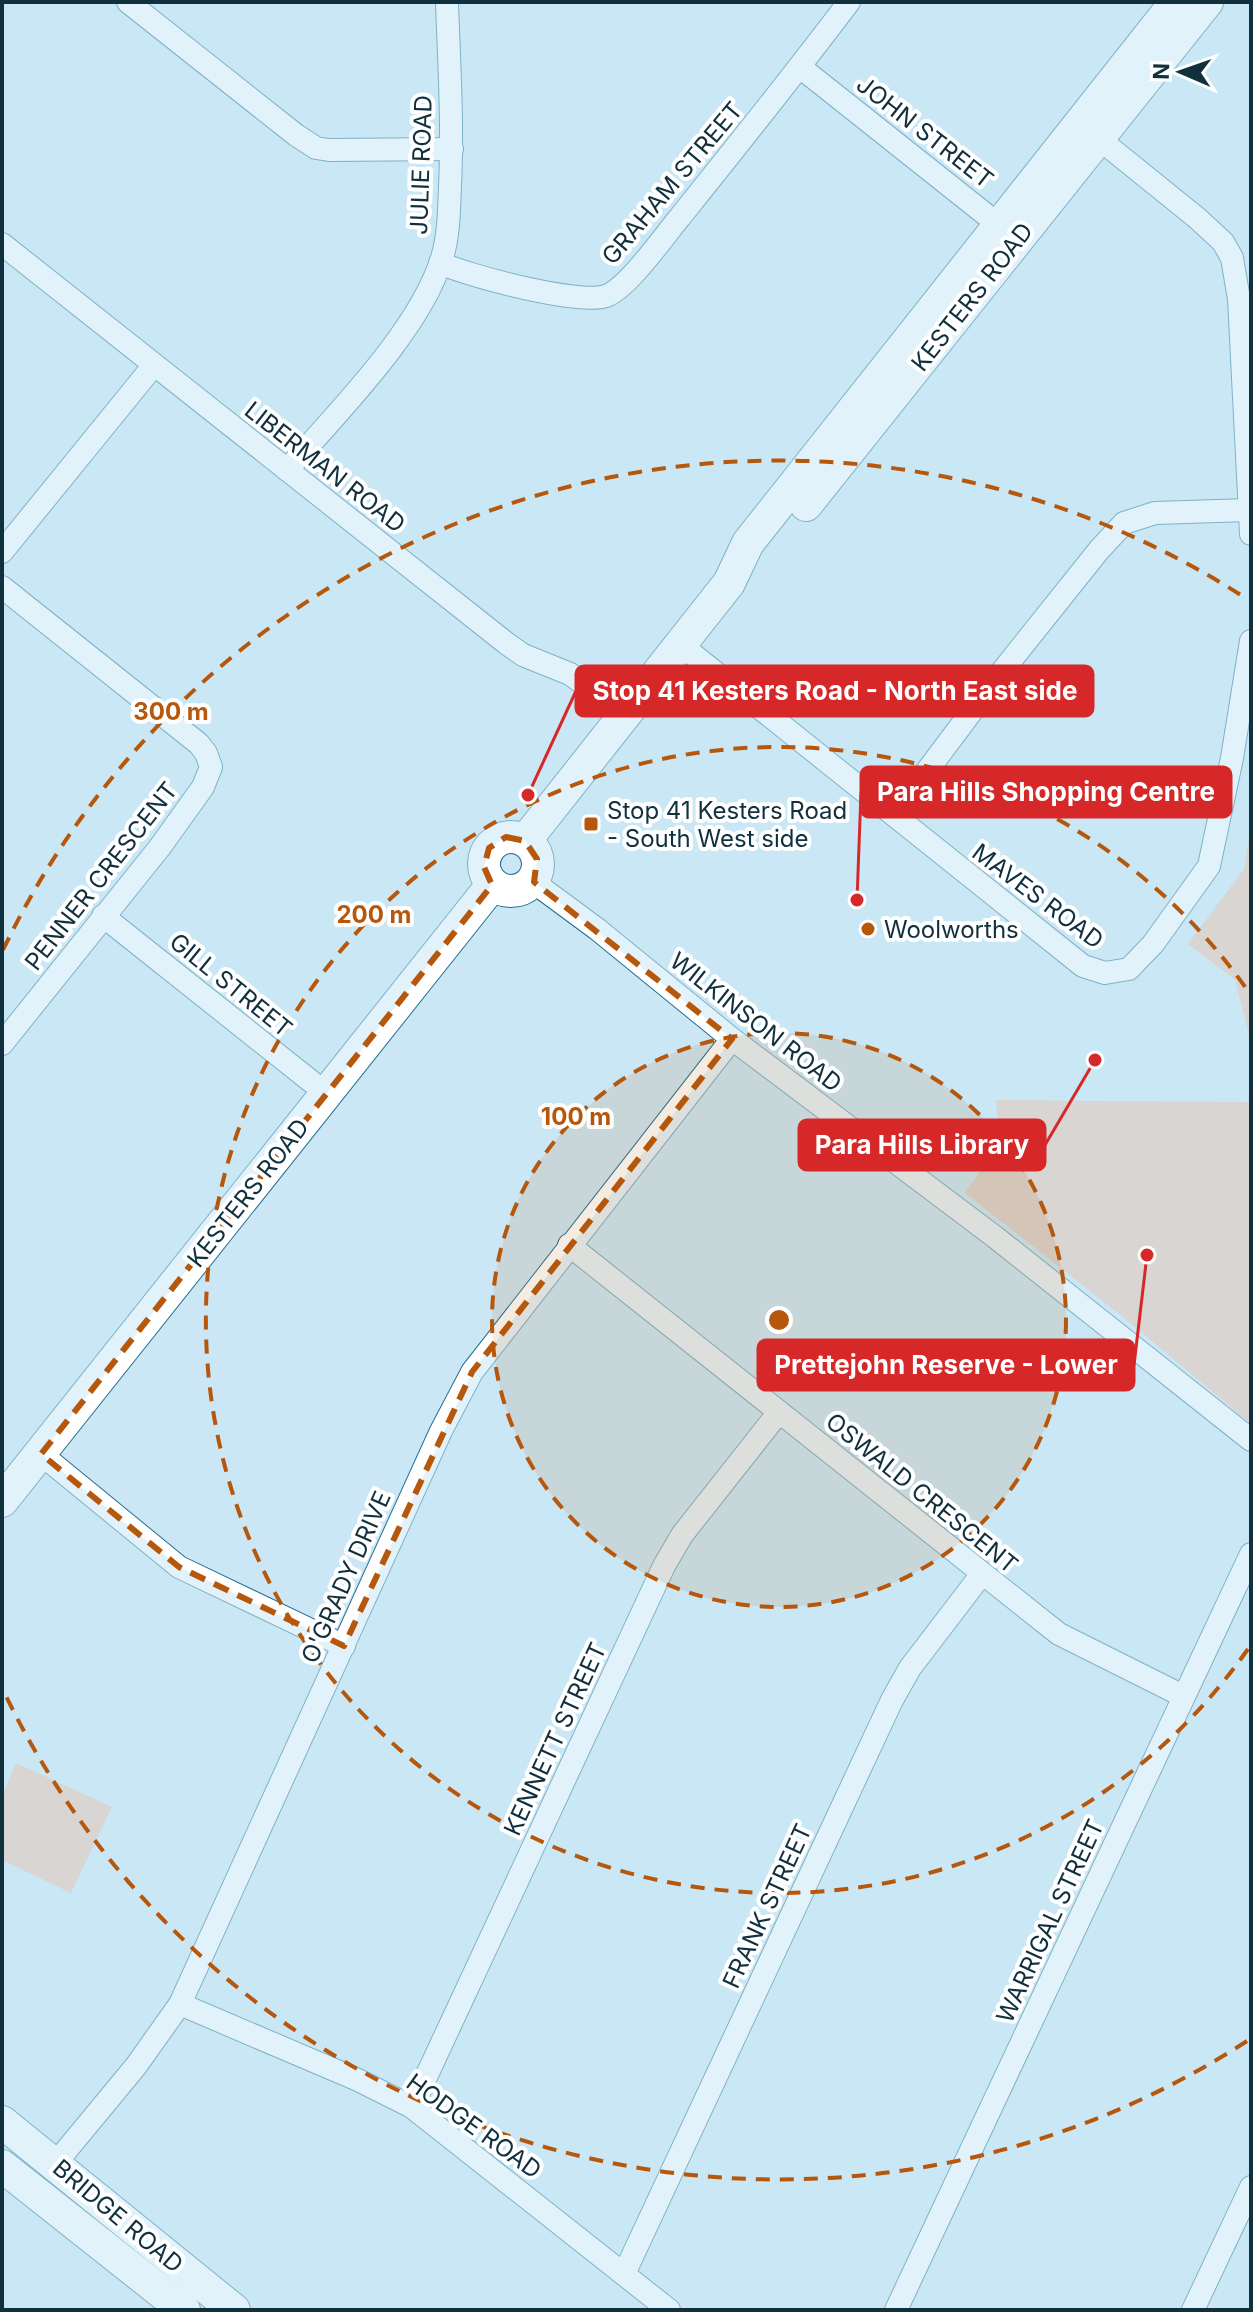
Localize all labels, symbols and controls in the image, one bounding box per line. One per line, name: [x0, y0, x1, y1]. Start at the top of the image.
north arrow: [1141, 32, 1221, 112]
text: N: [1148, 62, 1174, 80]
street label: JOHN STREET: [851, 70, 999, 194]
street label: JULIE ROAD: [404, 95, 438, 235]
street label: GRAHAM STREET: [596, 96, 748, 270]
street label: KESTERS ROAD: [905, 217, 1039, 377]
street label: LIBERMAN ROAD: [239, 395, 411, 539]
callout: Stop 41 Kesters Road - North East side: [576, 666, 1093, 716]
text: Stop 41 Kesters Road - North East side: [593, 675, 1077, 706]
text: 300 m: [133, 697, 209, 726]
callout: Para Hills Shopping Centre: [861, 767, 1231, 817]
street label: PENNER CRESCENT: [19, 776, 183, 976]
text: Para Hills Shopping Centre: [877, 776, 1215, 807]
place label: Stop 41 Kesters Road - South West side: [607, 796, 847, 853]
marker: Stop 41 Kesters Road - South West side: [582, 815, 600, 833]
street label: MAVES ROAD: [967, 837, 1109, 955]
text: 200 m: [336, 900, 412, 929]
place label: Woolworths: [884, 915, 1019, 944]
marker: Woolworths: [859, 920, 877, 938]
street label: GILL STREET: [164, 927, 298, 1043]
street label: WILKINSON ROAD: [664, 946, 848, 1098]
text: 100 m: [541, 1102, 611, 1131]
street label: KESTERS ROAD: [181, 1113, 315, 1273]
callout: Para Hills Library: [799, 1120, 1045, 1170]
text: Para Hills Library: [815, 1129, 1030, 1160]
centre of rings: [765, 1306, 793, 1334]
callout: Prettejohn Reserve - Lower: [758, 1340, 1134, 1390]
text: Prettejohn Reserve - Lower: [774, 1349, 1118, 1380]
street label: OSWALD CRESCENT: [820, 1407, 1024, 1579]
street label: O'GRADY DRIVE: [295, 1487, 397, 1667]
street label: KENNETT STREET: [498, 1638, 612, 1840]
street label: WARRIGAL STREET: [990, 1815, 1110, 2027]
street label: FRANK STREET: [716, 1819, 818, 1993]
street label: HODGE ROAD: [401, 2067, 547, 2185]
street label: BRIDGE ROAD: [47, 2153, 189, 2279]

